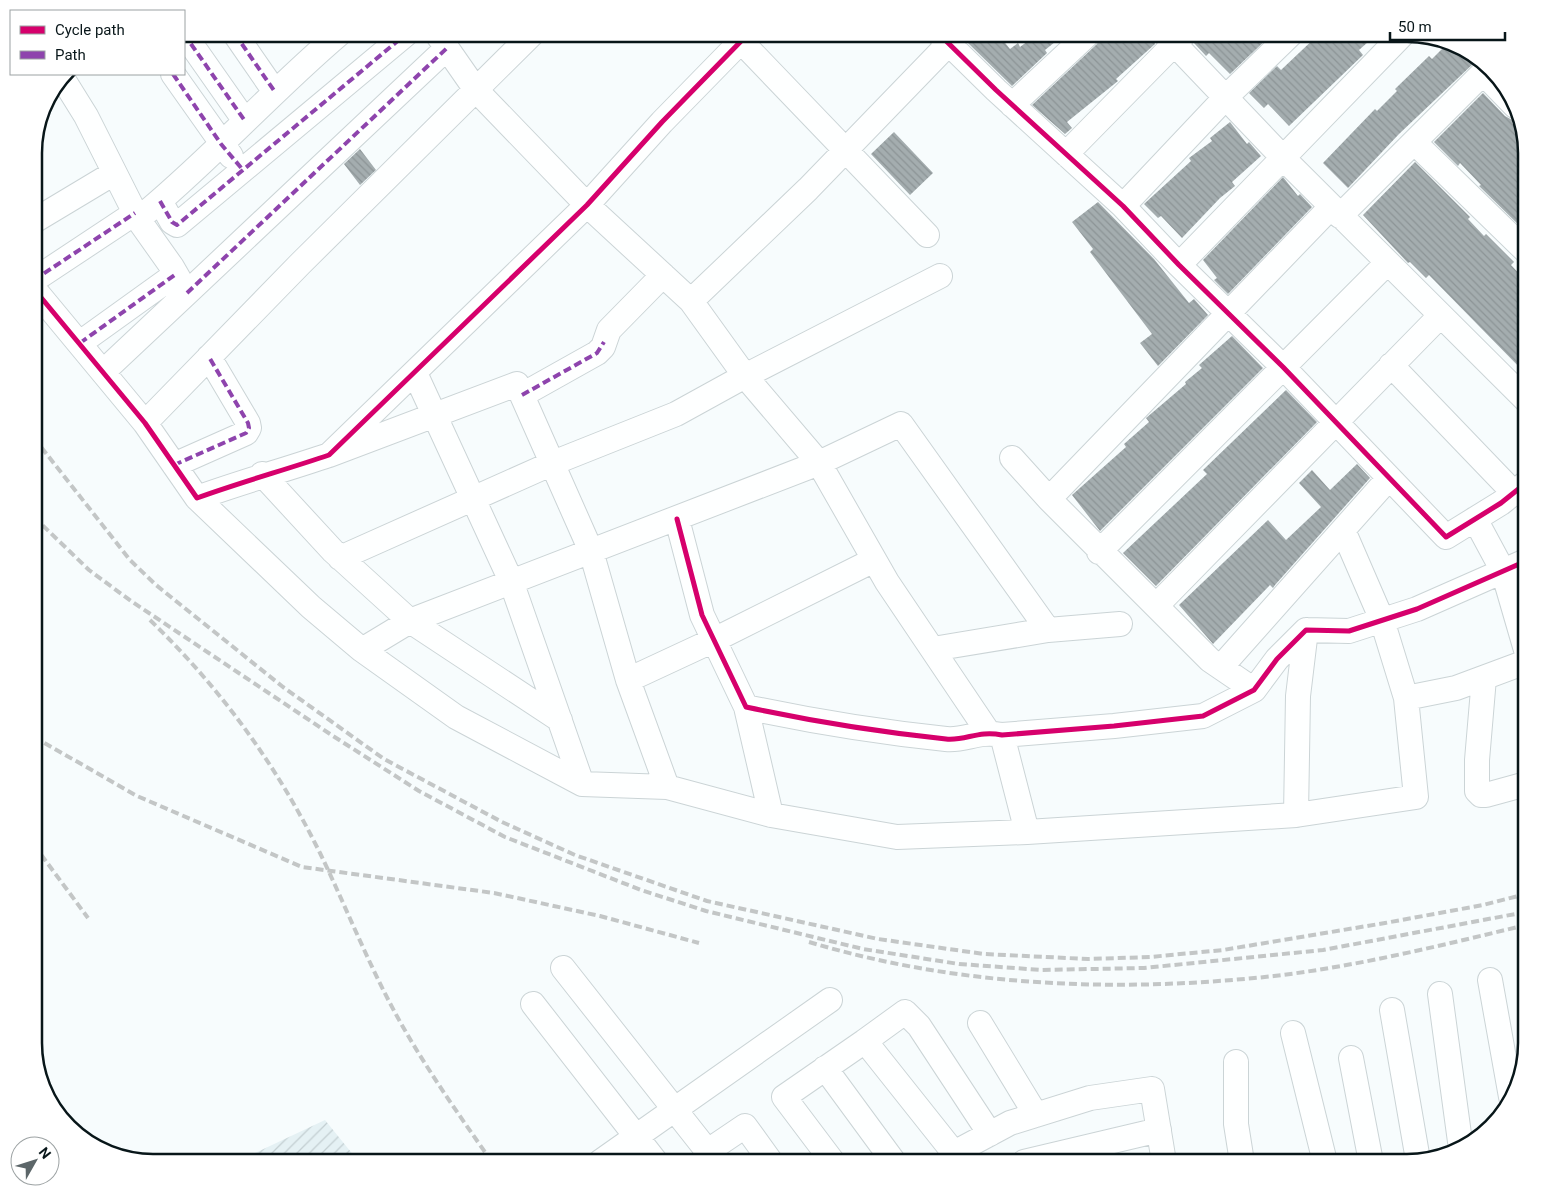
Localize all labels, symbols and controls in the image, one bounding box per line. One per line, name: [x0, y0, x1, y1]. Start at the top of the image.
legend: [10, 10, 185, 75]
scale bar: [1390, 10, 1505, 42]
text: 50 m: [1398, 18, 1432, 36]
text: Cycle path: [55, 21, 125, 39]
text: Path: [55, 46, 86, 64]
north arrow: [10, 1136, 60, 1186]
text: N: [36, 1144, 54, 1162]

